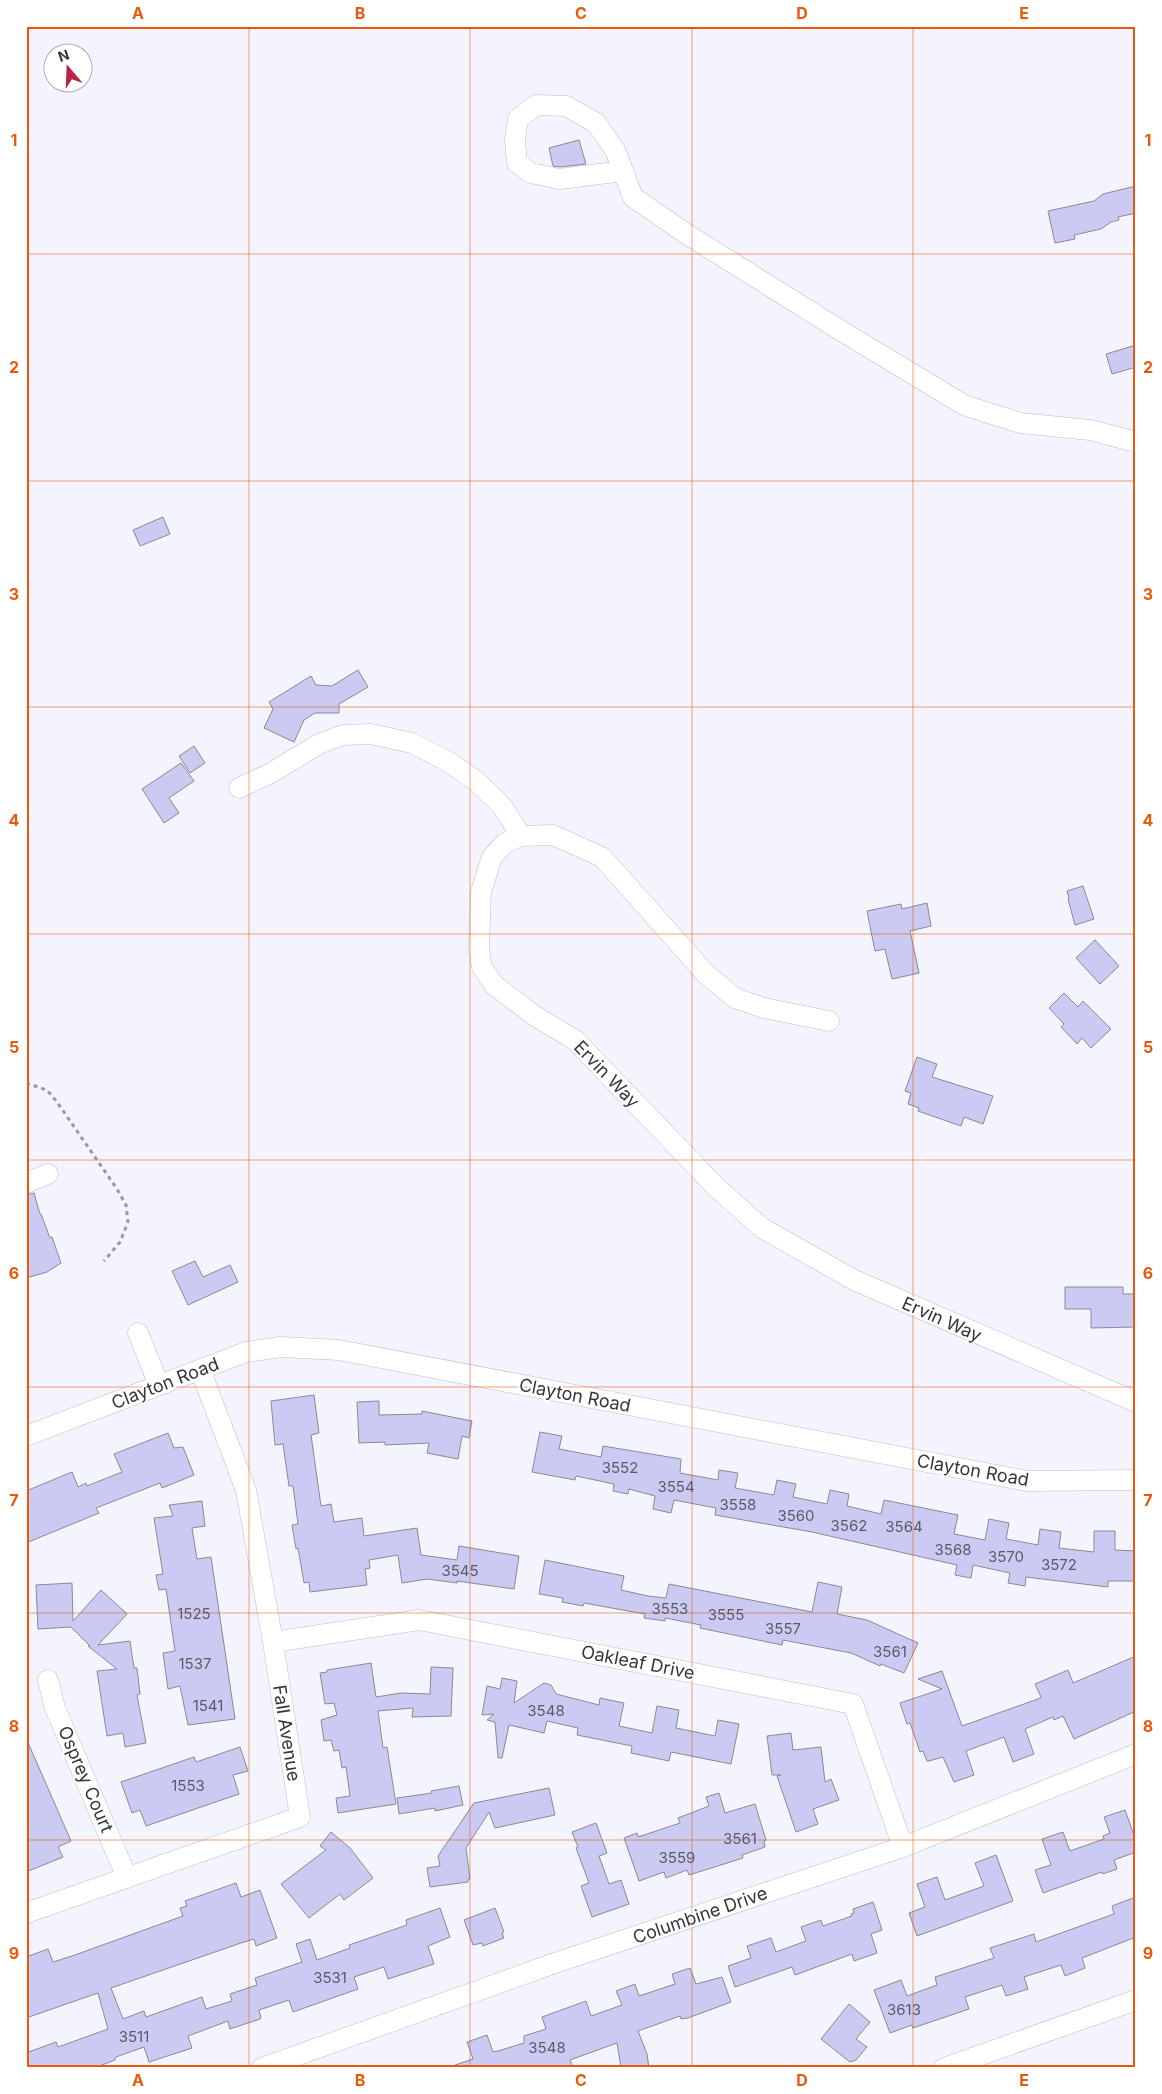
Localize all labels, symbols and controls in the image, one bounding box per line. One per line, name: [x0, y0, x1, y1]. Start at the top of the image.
text: A: [132, 3, 144, 23]
text: B: [355, 3, 365, 23]
text: C: [575, 3, 587, 23]
text: D: [796, 3, 808, 23]
text: E: [1019, 3, 1029, 23]
north arrow: [42, 42, 92, 92]
text: N: [56, 45, 71, 65]
text: 1: [11, 130, 17, 150]
text: 1: [1145, 130, 1151, 150]
text: 2: [9, 357, 19, 377]
text: 2: [1143, 357, 1153, 377]
text: 3: [9, 584, 19, 604]
text: 3: [1143, 584, 1153, 604]
text: 4: [9, 810, 20, 830]
text: 4: [1143, 810, 1154, 830]
street label: Ervin Way: [570, 1036, 644, 1112]
text: 5: [9, 1037, 19, 1057]
text: 5: [1143, 1037, 1153, 1057]
text: 6: [9, 1263, 19, 1283]
text: 6: [1143, 1263, 1153, 1283]
street label: Ervin Way: [899, 1292, 985, 1346]
street label: Clayton Road: [108, 1353, 222, 1413]
street label: Clayton Road: [517, 1374, 633, 1416]
street label: Clayton Road: [915, 1450, 1031, 1490]
house number: 3552: [602, 1458, 638, 1477]
house number: 3554: [657, 1477, 695, 1496]
text: 7: [9, 1490, 19, 1510]
text: 7: [1143, 1490, 1153, 1510]
house number: 3558: [720, 1495, 756, 1514]
house number: 3560: [777, 1506, 815, 1525]
house number: 3562: [831, 1516, 867, 1535]
house number: 3564: [885, 1517, 923, 1536]
house number: 3568: [935, 1540, 971, 1559]
house number: 3570: [988, 1547, 1024, 1566]
house number: 3572: [1041, 1555, 1077, 1574]
house number: 3545: [441, 1561, 479, 1580]
house number: 3553: [652, 1599, 688, 1618]
house number: 1525: [177, 1604, 211, 1623]
house number: 3555: [708, 1605, 744, 1624]
house number: 3557: [765, 1619, 801, 1638]
street label: Oakleaf Drive: [579, 1641, 697, 1683]
house number: 3561: [873, 1642, 907, 1661]
house number: 1537: [179, 1654, 211, 1673]
street label: Fall Avenue: [269, 1683, 305, 1783]
house number: 1541: [193, 1696, 223, 1715]
house number: 3548: [527, 1701, 565, 1720]
text: 8: [9, 1716, 19, 1736]
text: 8: [1143, 1716, 1153, 1736]
street label: Osprey Court: [54, 1723, 118, 1835]
house number: 1553: [171, 1776, 205, 1795]
house number: 3561: [723, 1829, 757, 1848]
house number: 3559: [659, 1848, 695, 1867]
street label: Columbine Drive: [630, 1882, 770, 1948]
text: 9: [9, 1943, 19, 1963]
text: 9: [1143, 1943, 1153, 1963]
house number: 3531: [313, 1968, 347, 1987]
house number: 3613: [887, 2000, 921, 2019]
house number: 3511: [119, 2027, 149, 2046]
house number: 3548: [528, 2038, 566, 2057]
text: A: [132, 2070, 144, 2090]
text: B: [355, 2070, 365, 2090]
text: C: [575, 2070, 587, 2090]
text: D: [796, 2070, 808, 2090]
text: E: [1019, 2070, 1029, 2090]

